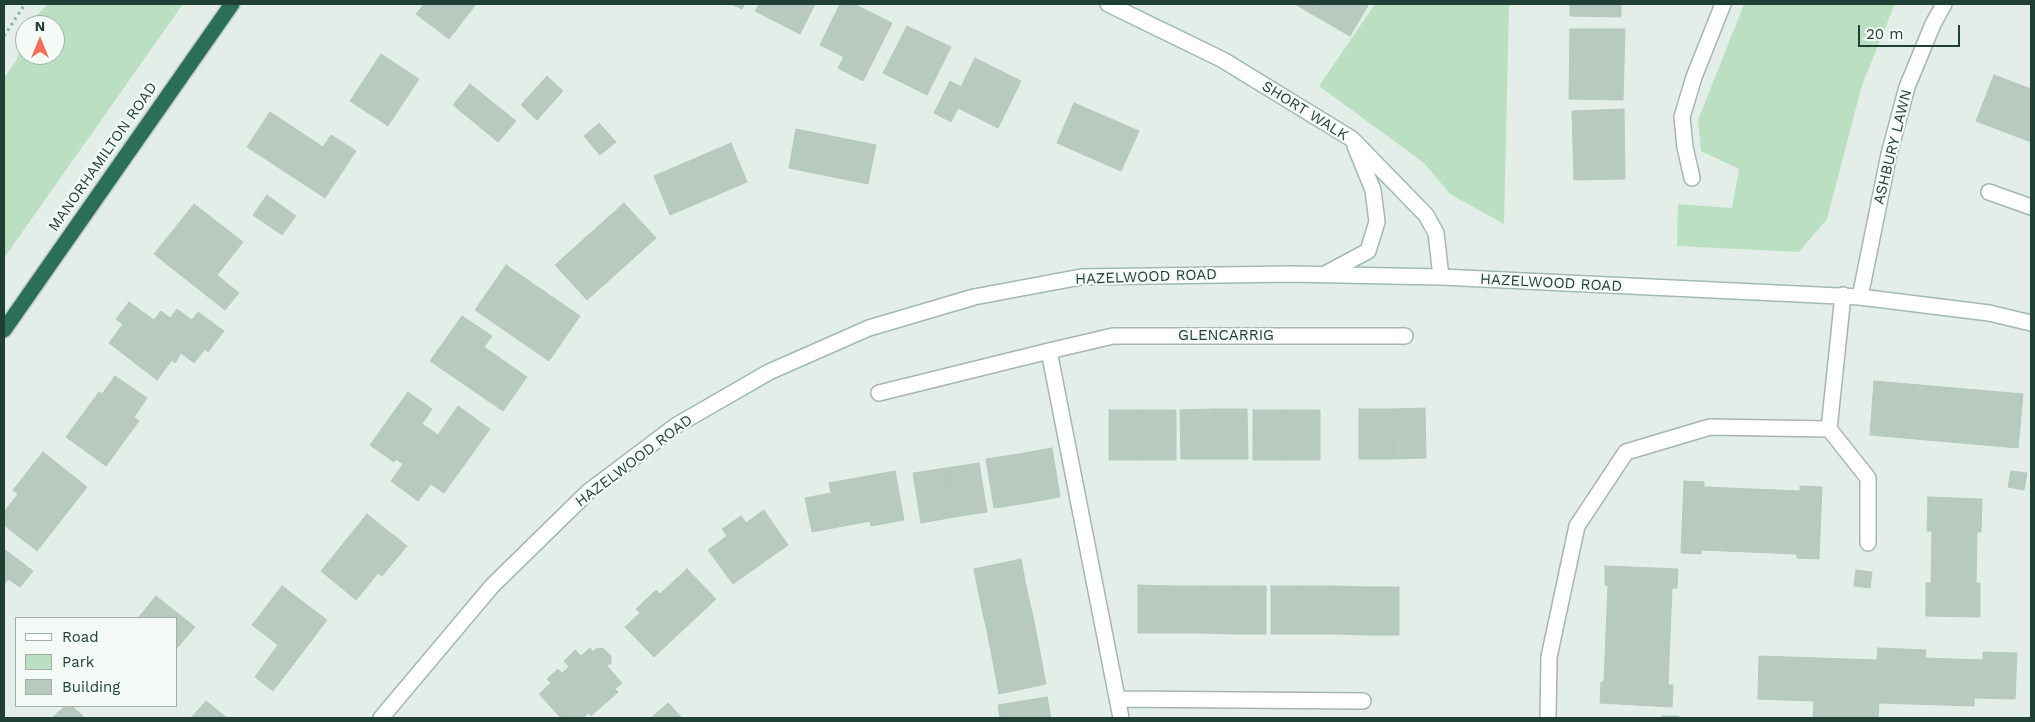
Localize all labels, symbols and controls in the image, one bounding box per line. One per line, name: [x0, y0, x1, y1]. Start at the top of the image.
north arrow: [15, 15, 65, 65]
scale bar: [1860, 15, 1962, 47]
text: N: [35, 18, 45, 34]
text: 20 m: [1866, 25, 1904, 43]
street label: SHORT WALK: [1259, 77, 1351, 145]
street label: MANORHAMILTON ROAD: [45, 79, 161, 235]
street label: ASHBURY LAWN: [1870, 88, 1916, 206]
street label: HAZELWOOD ROAD: [1075, 266, 1217, 288]
street label: HAZELWOOD ROAD: [1480, 270, 1622, 296]
street label: GLENCARRIG: [1178, 327, 1274, 345]
street label: HAZELWOOD ROAD: [572, 411, 696, 511]
legend: [15, 617, 178, 707]
text: Road: [62, 628, 99, 646]
text: Park: [62, 653, 94, 671]
text: Building: [62, 678, 120, 696]

